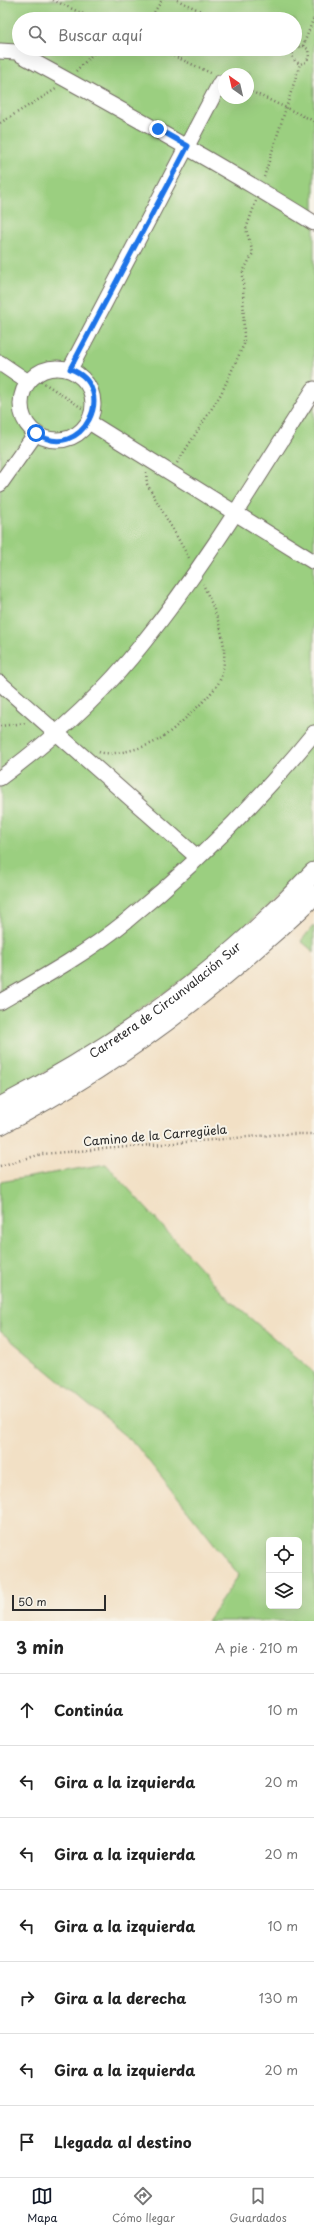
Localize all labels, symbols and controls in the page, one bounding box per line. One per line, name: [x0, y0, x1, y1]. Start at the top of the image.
search box: [12, 12, 302, 56]
icon: search: [26, 23, 48, 45]
text: Buscar aquí: [58, 23, 142, 46]
north arrow: [218, 68, 254, 104]
route end: [149, 120, 167, 138]
route start: [27, 424, 45, 442]
street label: Carretera de Circunvalación Sur: [85, 937, 245, 1062]
street label: Camino de la Carregüela: [82, 1120, 228, 1150]
map controls: [266, 1537, 302, 1609]
button: locate: [266, 1537, 302, 1573]
button: layers: [266, 1573, 302, 1609]
scale bar: [12, 1593, 106, 1612]
text: 50 m: [18, 1593, 47, 1610]
text: 3 min: [16, 1634, 64, 1660]
text: A pie · 210 m: [215, 1638, 298, 1657]
text: Continúa: [54, 1698, 123, 1721]
icon: ahead: [16, 1699, 38, 1721]
text: 10 m: [268, 1700, 298, 1719]
text: Gira a la izquierda: [54, 1770, 195, 1793]
icon: left: [16, 1771, 38, 1793]
text: 20 m: [264, 1772, 298, 1791]
text: Gira a la izquierda: [54, 1842, 195, 1865]
icon: left: [16, 1843, 38, 1865]
text: 20 m: [264, 1844, 298, 1863]
text: Gira a la izquierda: [54, 1914, 195, 1937]
icon: left: [16, 1915, 38, 1937]
text: 10 m: [268, 1916, 298, 1935]
text: Gira a la derecha: [54, 1986, 186, 2009]
icon: right: [16, 1987, 38, 2009]
text: 130 m: [259, 1988, 298, 2007]
text: Gira a la izquierda: [54, 2058, 195, 2081]
icon: left: [16, 2059, 38, 2081]
text: 20 m: [264, 2060, 298, 2079]
text: Llegada al destino: [54, 2130, 192, 2153]
icon: arrive: [16, 2131, 38, 2153]
tab: Mapa: [27, 2185, 58, 2226]
tab: Cómo llegar: [112, 2185, 175, 2226]
tab: Guardados: [229, 2185, 287, 2226]

